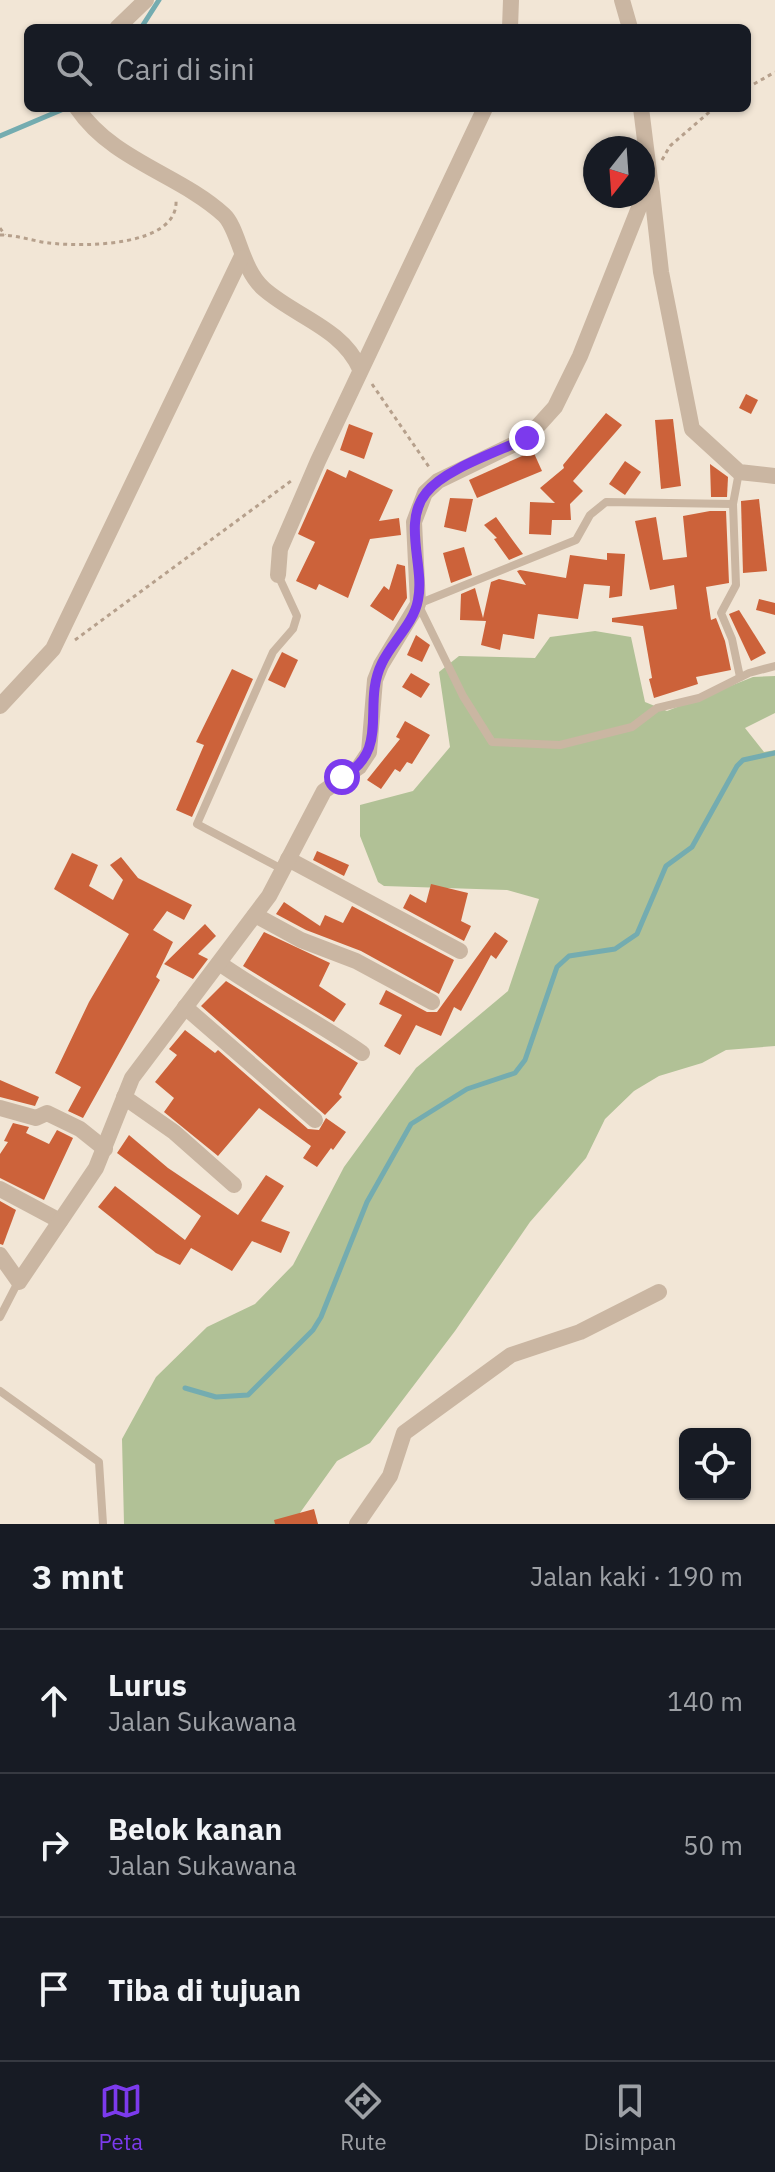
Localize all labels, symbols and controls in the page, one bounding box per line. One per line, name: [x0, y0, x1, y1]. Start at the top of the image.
search box: [24, 24, 751, 112]
icon: search: [52, 46, 96, 90]
text: Cari di sini: [116, 49, 255, 88]
north arrow: [583, 136, 655, 208]
route end: [509, 420, 545, 456]
route start: [324, 759, 360, 795]
map controls: [679, 1428, 751, 1500]
button: locate: [679, 1428, 751, 1500]
text: 3 mnt: [32, 1554, 124, 1598]
text: Jalan kaki · 190 m: [530, 1559, 743, 1593]
text: Lurus: [108, 1665, 187, 1704]
icon: ahead: [32, 1679, 76, 1723]
text: 140 m: [667, 1684, 743, 1718]
text: Jalan Sukawana: [108, 1704, 297, 1738]
text: Belok kanan: [108, 1809, 282, 1848]
icon: right: [32, 1823, 76, 1867]
text: 50 m: [683, 1828, 743, 1862]
text: Jalan Sukawana: [108, 1848, 297, 1882]
icon: arrive: [32, 1967, 76, 2011]
text: Tiba di tujuan: [108, 1970, 301, 2009]
tab: Peta: [99, 2079, 143, 2156]
tab: Rute: [340, 2079, 387, 2156]
tab: Disimpan: [584, 2079, 676, 2156]

